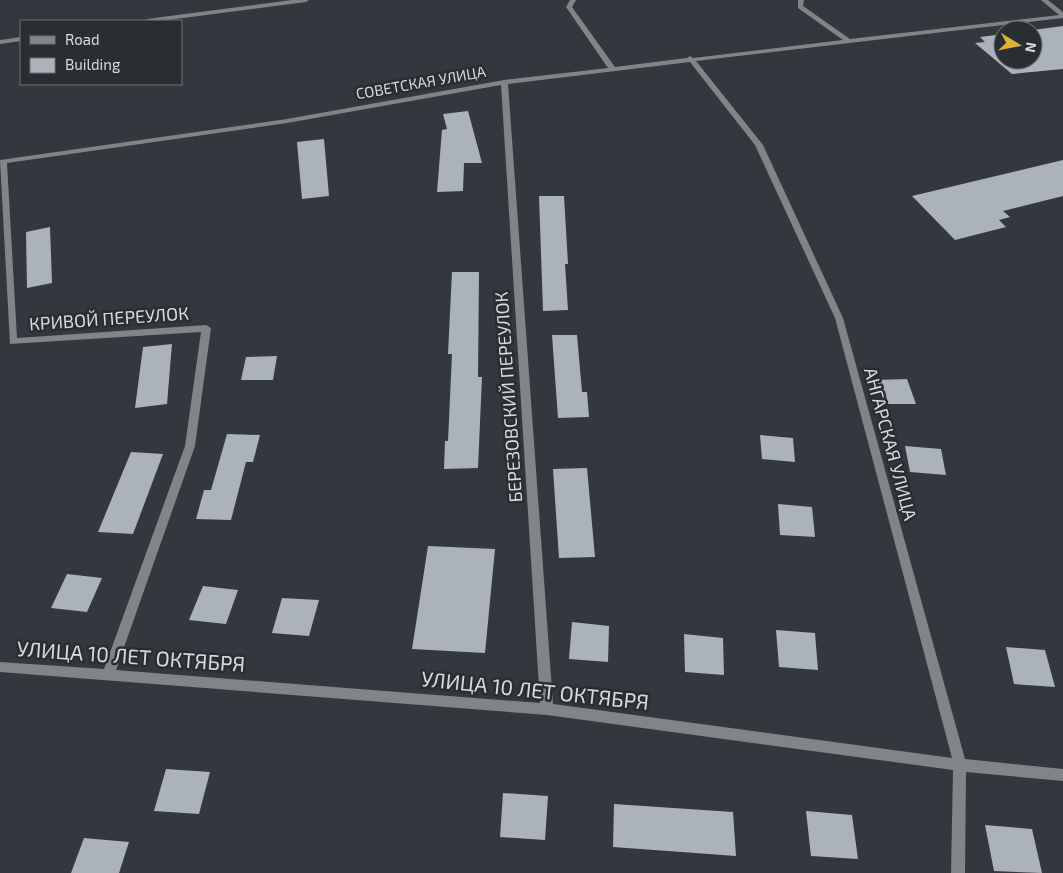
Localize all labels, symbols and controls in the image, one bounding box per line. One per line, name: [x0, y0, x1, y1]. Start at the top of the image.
legend: [20, 20, 182, 85]
north arrow: [993, 20, 1043, 70]
text: Road: [65, 30, 100, 48]
text: N: [1022, 41, 1041, 54]
text: Building: [65, 55, 121, 73]
street label: СОВЕТСКАЯ УЛИЦА: [354, 62, 488, 102]
street label: БЕРЕЗОВСКИЙ ПЕРЕУЛОК: [490, 291, 526, 503]
street label: КРИВОЙ ПЕРЕУЛОК: [28, 301, 190, 335]
street label: АНГАРСКАЯ УЛИЦА: [860, 365, 922, 523]
street label: УЛИЦА 10 ЛЕТ ОКТЯБРЯ: [16, 635, 246, 676]
street label: УЛИЦА 10 ЛЕТ ОКТЯБРЯ: [420, 665, 650, 714]

